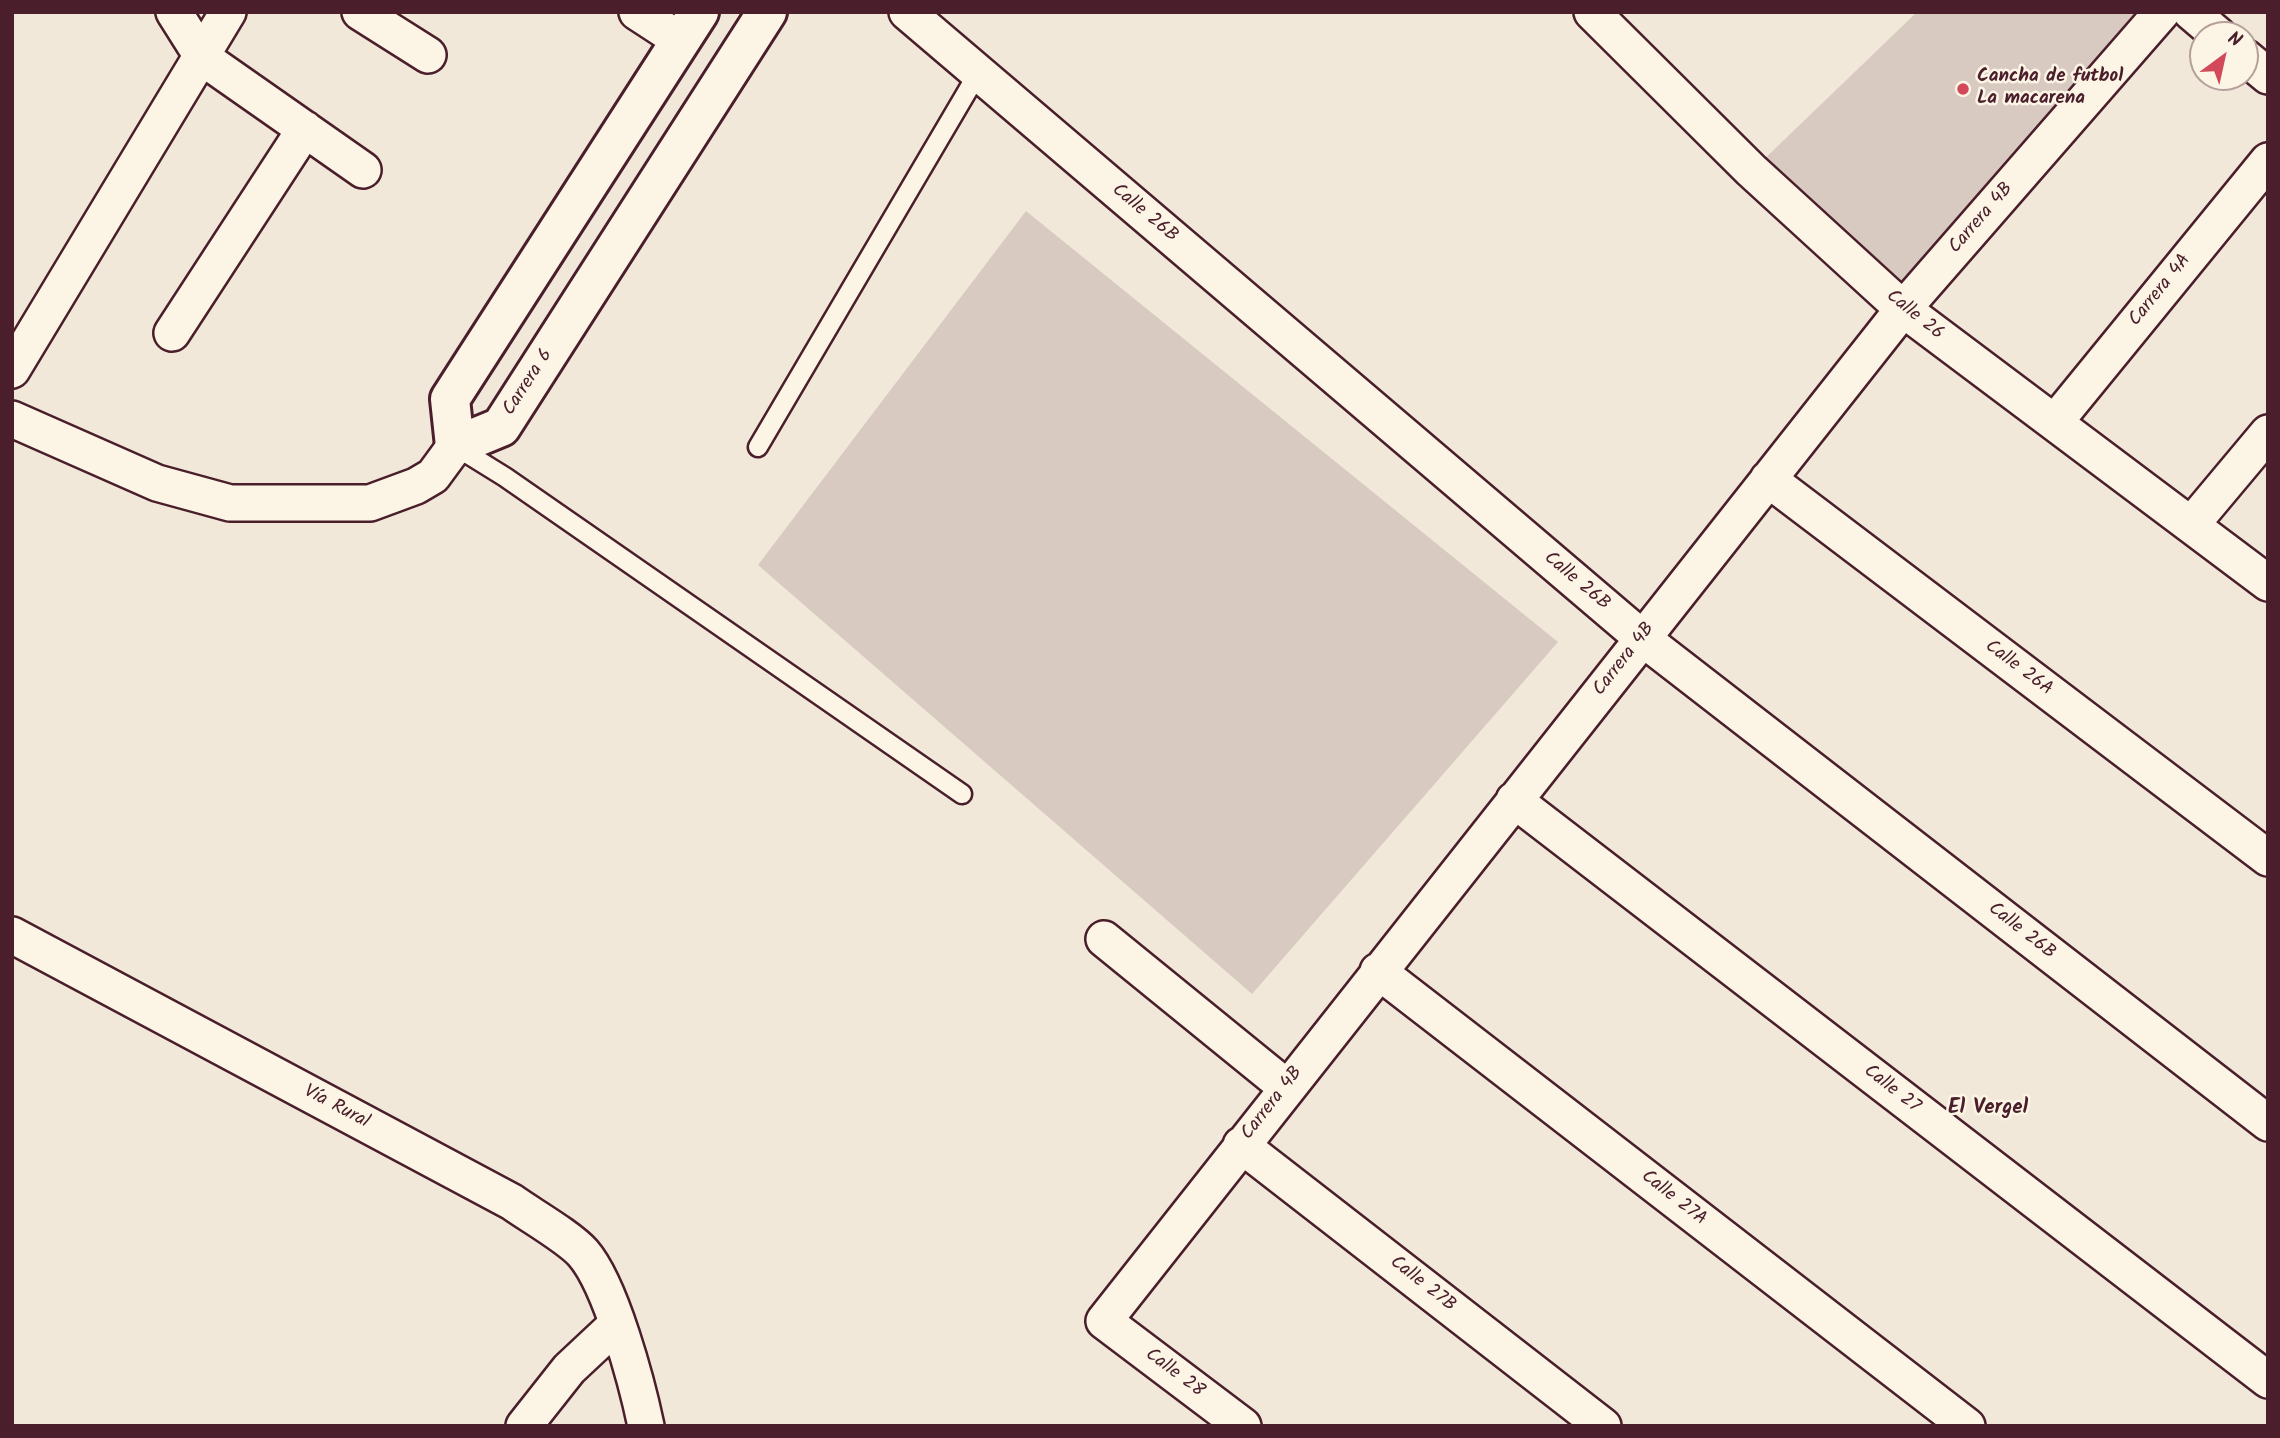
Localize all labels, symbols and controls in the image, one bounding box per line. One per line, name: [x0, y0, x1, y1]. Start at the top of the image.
north arrow: [2189, 21, 2259, 91]
text: N: [2221, 24, 2248, 56]
place label: Cancha de futbol La macarena: [1977, 67, 2123, 111]
marker: Cancha de futbol La macarena: [1955, 81, 1971, 97]
street label: Carrera 4B: [1945, 179, 2019, 259]
street label: Calle 26B: [1106, 180, 1182, 248]
street label: Carrera 4A: [2125, 250, 2197, 332]
street label: Calle 26: [1881, 286, 1947, 346]
street label: Carrera 6: [499, 345, 559, 421]
street label: Calle 26B: [1538, 548, 1614, 616]
street label: Carrera 4B: [1589, 619, 1661, 701]
street label: Calle 26A: [1980, 636, 2056, 702]
street label: Calle 26B: [1983, 899, 2059, 965]
street label: Calle 27: [1858, 1061, 1924, 1119]
street label: Carrera 4B: [1237, 1063, 1309, 1145]
street label: Vía Rural: [299, 1081, 373, 1135]
district label: El Vergel: [1948, 1096, 2028, 1122]
street label: Calle 27A: [1636, 1166, 1710, 1232]
street label: Calle 27B: [1384, 1252, 1460, 1318]
street label: Calle 28: [1140, 1344, 1208, 1404]

